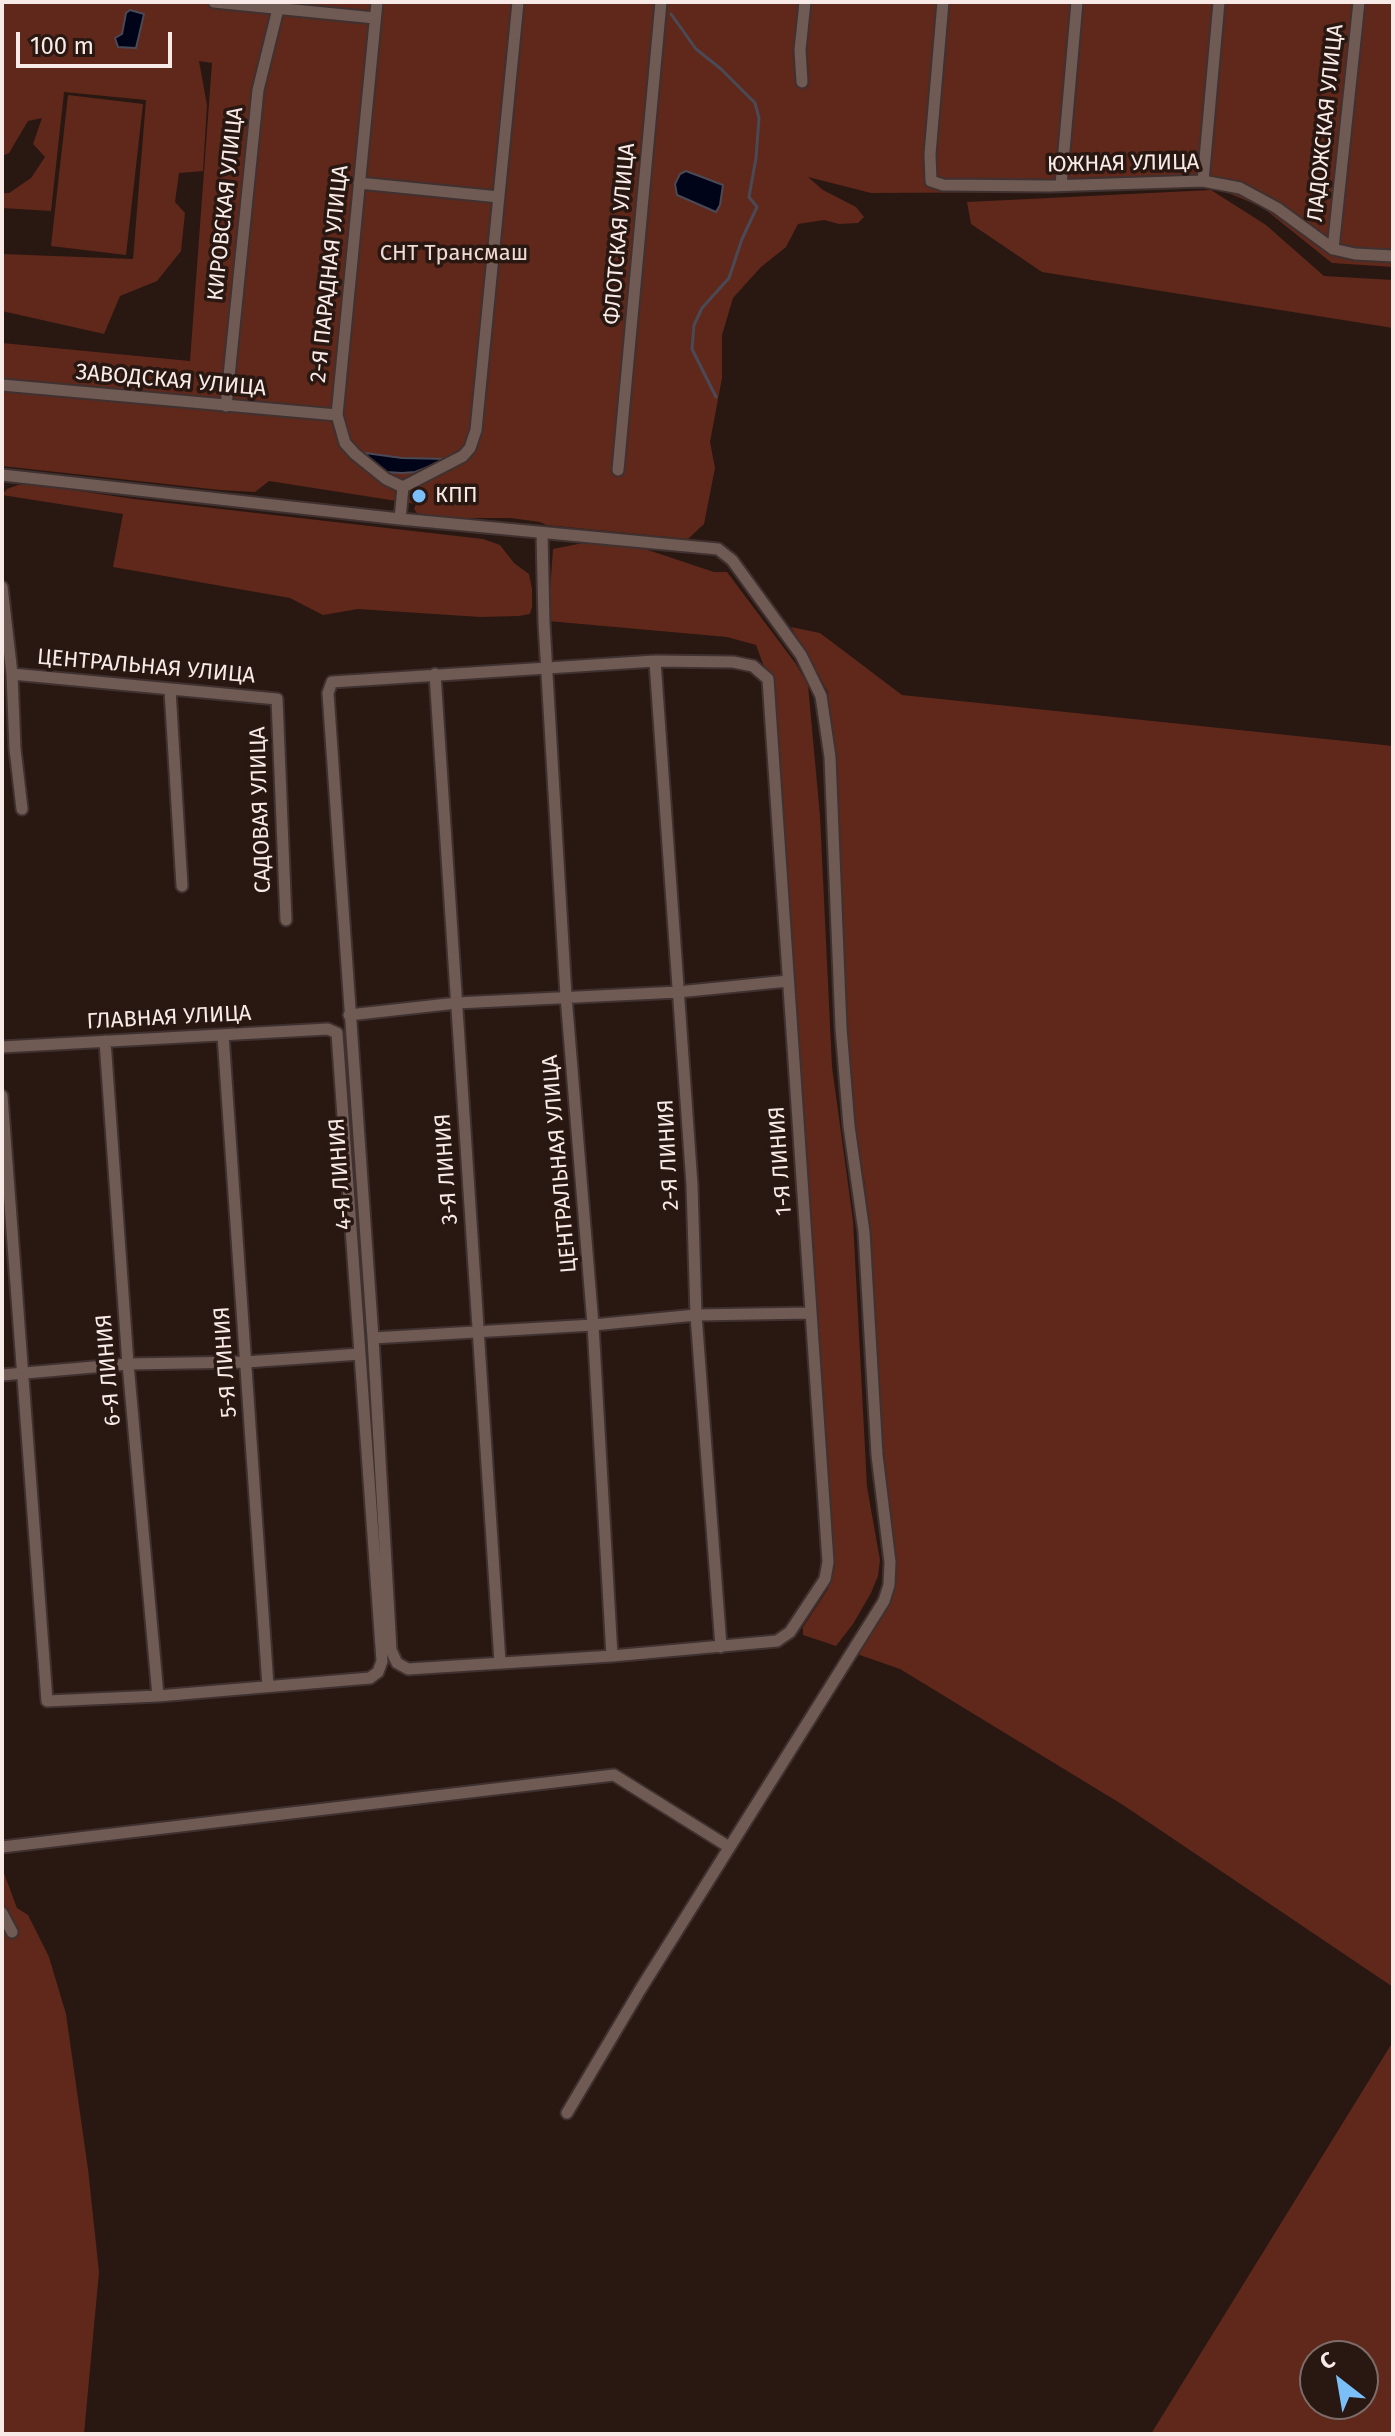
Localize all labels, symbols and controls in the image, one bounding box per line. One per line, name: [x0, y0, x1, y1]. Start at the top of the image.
scale bar: [20, 16, 176, 66]
street label: ЛАДОЖСКАЯ УЛИЦА: [1303, 23, 1349, 223]
text: 100 m: [30, 32, 94, 60]
street label: КИРОВСКАЯ УЛИЦА: [203, 106, 249, 302]
street label: ФЛОТСКАЯ УЛИЦА: [599, 142, 641, 326]
street label: ЮЖНАЯ УЛИЦА: [1047, 149, 1199, 179]
street label: 2-Я ПАРАДНАЯ УЛИЦА: [305, 164, 355, 384]
park label: СНТ Трансмаш: [380, 241, 528, 267]
street label: ЗАВОДСКАЯ УЛИЦА: [75, 360, 267, 402]
place label: КПП: [435, 483, 478, 509]
marker: КПП: [410, 487, 428, 505]
street label: ЦЕНТРАЛЬНАЯ УЛИЦА: [36, 644, 256, 690]
street label: САДОВАЯ УЛИЦА: [245, 726, 277, 894]
street label: ГЛАВНАЯ УЛИЦА: [86, 1001, 252, 1035]
street label: ЦЕНТРАЛЬНАЯ УЛИЦА: [537, 1054, 583, 1274]
street label: 2-Я ЛИНИЯ: [653, 1099, 685, 1211]
street label: 1-Я ЛИНИЯ: [764, 1105, 798, 1217]
street label: 3-Я ЛИНИЯ: [430, 1112, 464, 1226]
street label: 4-Я ЛИНИЯ: [324, 1117, 358, 1231]
street label: 5-Я ЛИНИЯ: [209, 1305, 243, 1419]
street label: 6-Я ЛИНИЯ: [91, 1313, 127, 1427]
north arrow: [1299, 2340, 1379, 2420]
text: С: [1315, 2346, 1340, 2376]

